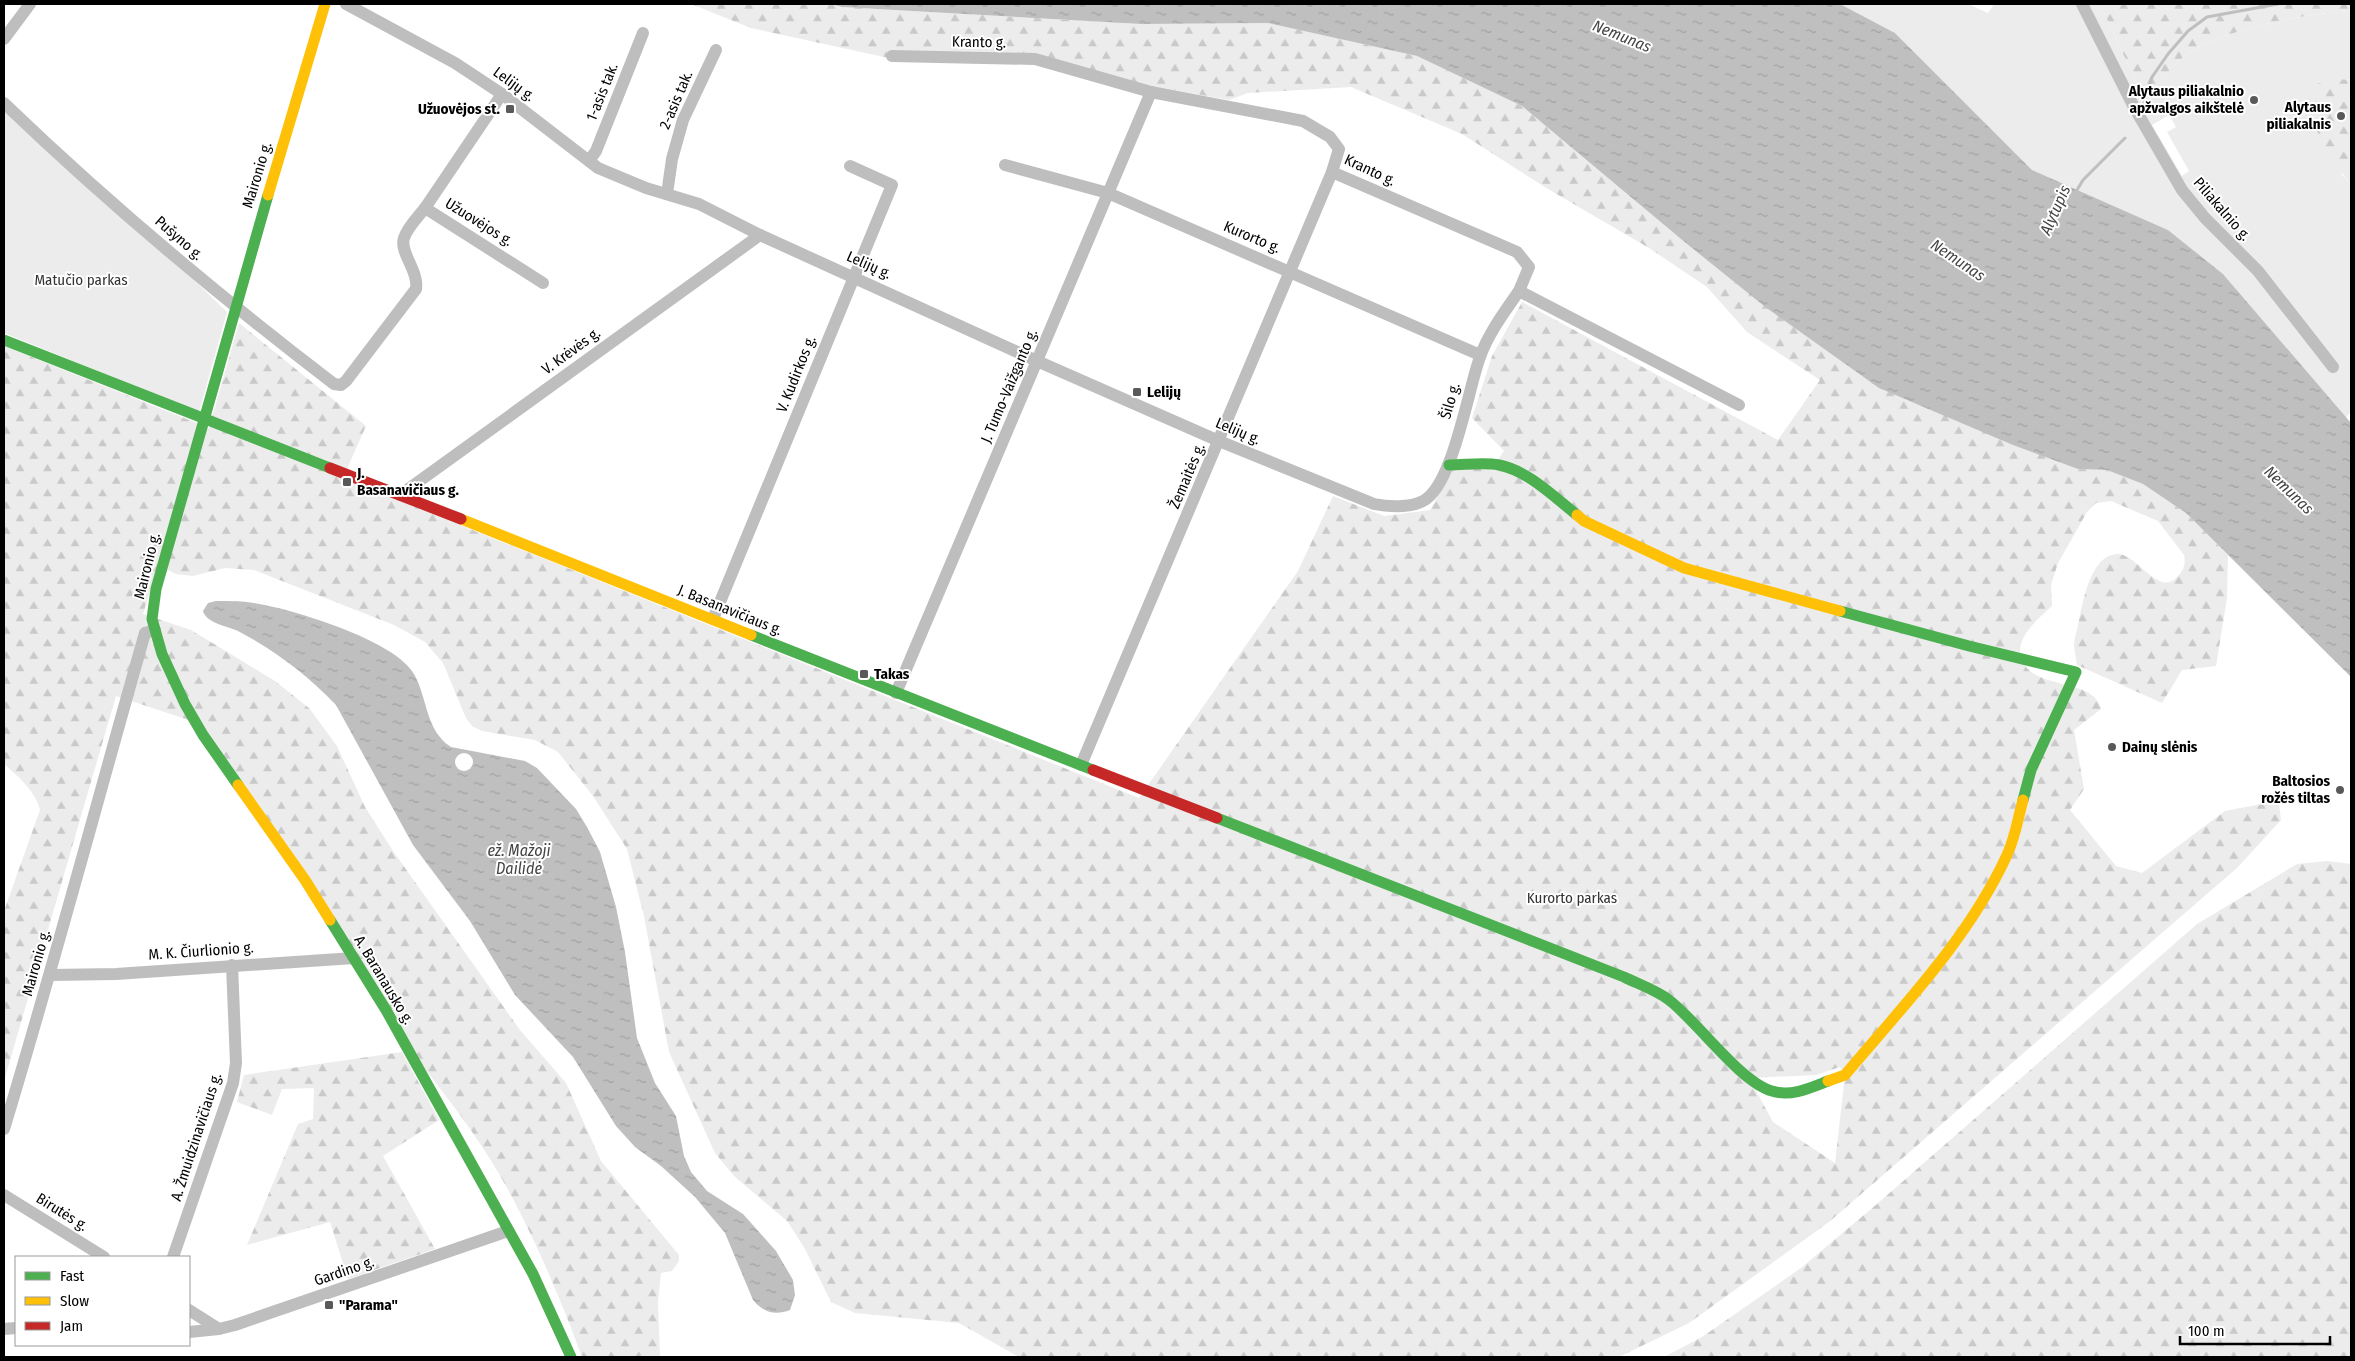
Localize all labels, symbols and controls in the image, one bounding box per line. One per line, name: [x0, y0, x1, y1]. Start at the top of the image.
water label: Nemunas: [1590, 16, 1654, 56]
street label: Kranto g.: [952, 33, 1006, 51]
street label: 1-asis tak.: [582, 60, 622, 124]
street label: Lelijų g.: [490, 63, 538, 105]
street label: 2-asis tak.: [656, 68, 696, 132]
place label: Alytaus piliakalnio apžvalgos aikštelė: [2128, 82, 2244, 117]
marker: Alytaus piliakalnio apžvalgos aikštelė: [2248, 94, 2260, 106]
place label: Alytaus piliakalnis: [2266, 98, 2331, 133]
place label: Užuovėjos st.: [418, 100, 501, 118]
marker: Užuovėjos st.: [504, 103, 516, 115]
marker: Alytaus piliakalnis: [2335, 110, 2347, 122]
street label: Maironio g.: [238, 140, 276, 210]
street label: Kranto g.: [1342, 150, 1398, 190]
street label: Piliakalnio g.: [2190, 174, 2254, 244]
water label: Alytupis: [2035, 182, 2074, 239]
street label: Užuovėjos g.: [442, 194, 516, 250]
street label: Pušyno g.: [151, 212, 207, 264]
street label: Kurorto g.: [1221, 217, 1283, 257]
water label: Nemunas: [1927, 235, 1989, 285]
street label: Lelijų g.: [844, 247, 894, 283]
park label: Matučio parkas: [34, 271, 128, 289]
street label: V. Krėvės g.: [538, 324, 604, 378]
street label: J. Tumo-Vaižganto g.: [977, 326, 1041, 446]
street label: V. Kudirkos g.: [772, 333, 820, 415]
street label: Šilo g.: [1436, 381, 1464, 421]
place label: Lelijų: [1147, 383, 1181, 401]
marker: Lelijų: [1131, 386, 1143, 398]
street label: Lelijų g.: [1213, 414, 1263, 448]
street label: Žemaitės g.: [1165, 441, 1209, 511]
water label: Nemunas: [2260, 462, 2318, 518]
place label: J. Basanavičiaus g.: [356, 464, 460, 499]
marker: J. Basanavičiaus g.: [341, 476, 353, 488]
street label: Maironio g.: [130, 531, 164, 601]
street label: J. Basanavičiaus g.: [675, 581, 785, 639]
place label: Takas: [874, 665, 910, 683]
marker: Takas: [858, 668, 870, 680]
place label: Dainų slėnis: [2122, 738, 2198, 756]
marker: Dainų slėnis: [2106, 741, 2118, 753]
place label: Baltosios rožės tiltas: [2261, 772, 2330, 807]
marker: Baltosios rožės tiltas: [2334, 784, 2346, 796]
water label: ež. Mažoji Dailidė: [487, 841, 551, 878]
park label: Kurorto parkas: [1527, 889, 1617, 907]
street label: Maironio g.: [18, 928, 54, 998]
street label: A. Baranausko g.: [350, 932, 418, 1028]
street label: M. K. Čiurlionio g.: [148, 938, 254, 964]
street label: A. Žmuidzinavičiaus g.: [167, 1071, 225, 1203]
street label: Birutės g.: [33, 1189, 91, 1235]
street label: Gardino g.: [312, 1252, 376, 1290]
legend: [15, 1256, 190, 1346]
text: Fast: [60, 1267, 84, 1285]
text: Slow: [60, 1292, 89, 1310]
place label: "Parama": [339, 1296, 398, 1314]
marker: "Parama": [323, 1299, 335, 1311]
scale bar: [2180, 1314, 2330, 1346]
text: Jam: [60, 1317, 83, 1335]
text: 100 m: [2188, 1322, 2225, 1340]

